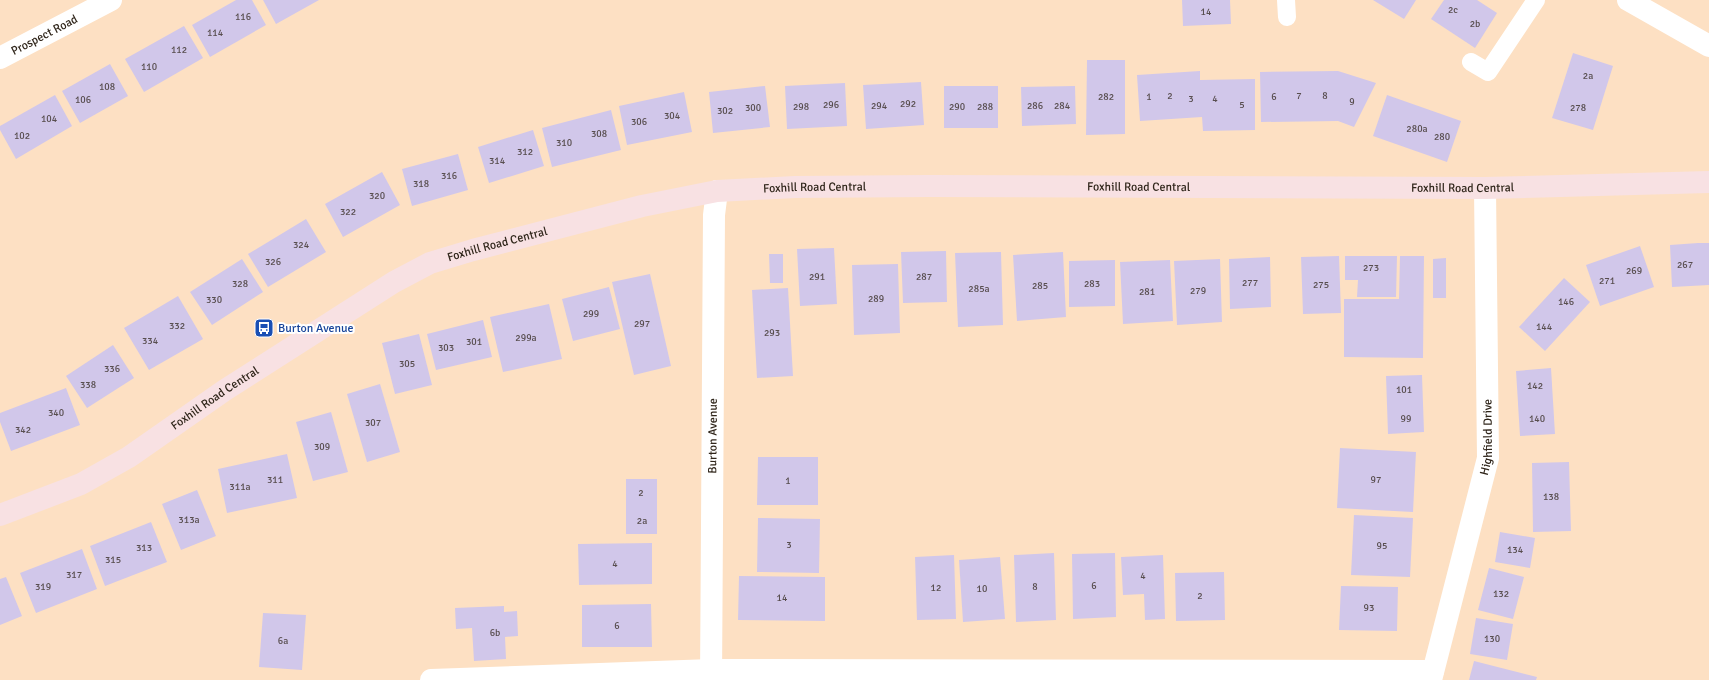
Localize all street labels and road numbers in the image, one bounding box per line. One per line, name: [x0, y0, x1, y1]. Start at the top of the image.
street label: Prospect Road: [8, 11, 80, 58]
street label: Foxhill Road Central: [763, 179, 867, 196]
street label: Foxhill Road Central: [1087, 179, 1191, 194]
street label: Foxhill Road Central: [1411, 180, 1515, 196]
street label: Foxhill Road Central: [445, 223, 549, 265]
street label: Foxhill Road Central: [168, 363, 262, 433]
street label: Burton Avenue: [705, 398, 720, 474]
street label: Highfield Drive: [1476, 399, 1495, 477]

